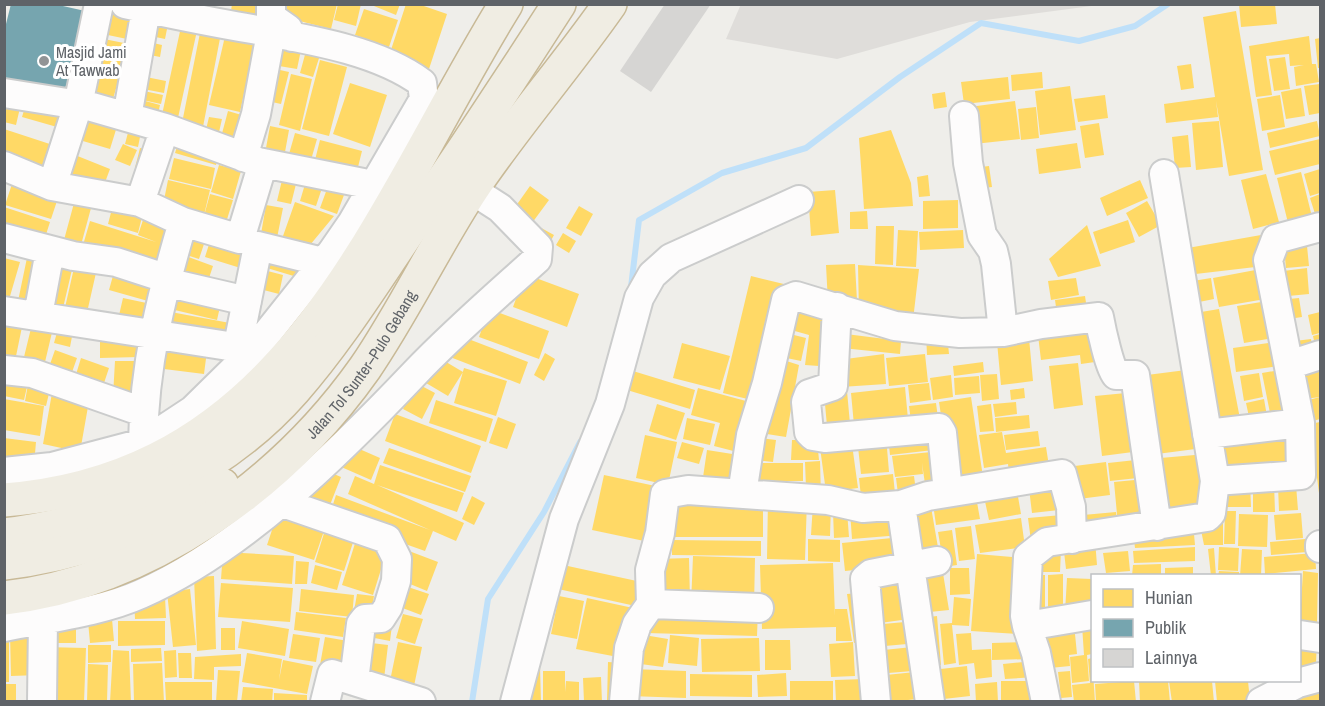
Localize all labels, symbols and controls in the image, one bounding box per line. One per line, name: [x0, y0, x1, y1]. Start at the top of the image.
place label: Masjid Jami At Tawwab: [55, 41, 127, 81]
marker: Masjid Jami At Tawwab: [37, 54, 51, 68]
street label: Jalan Tol Sunter–Pulo Gebang: [301, 285, 422, 443]
legend: [1091, 574, 1301, 682]
text: Hunian: [1145, 585, 1193, 610]
text: Publik: [1145, 615, 1187, 640]
text: Lainnya: [1145, 645, 1198, 670]

